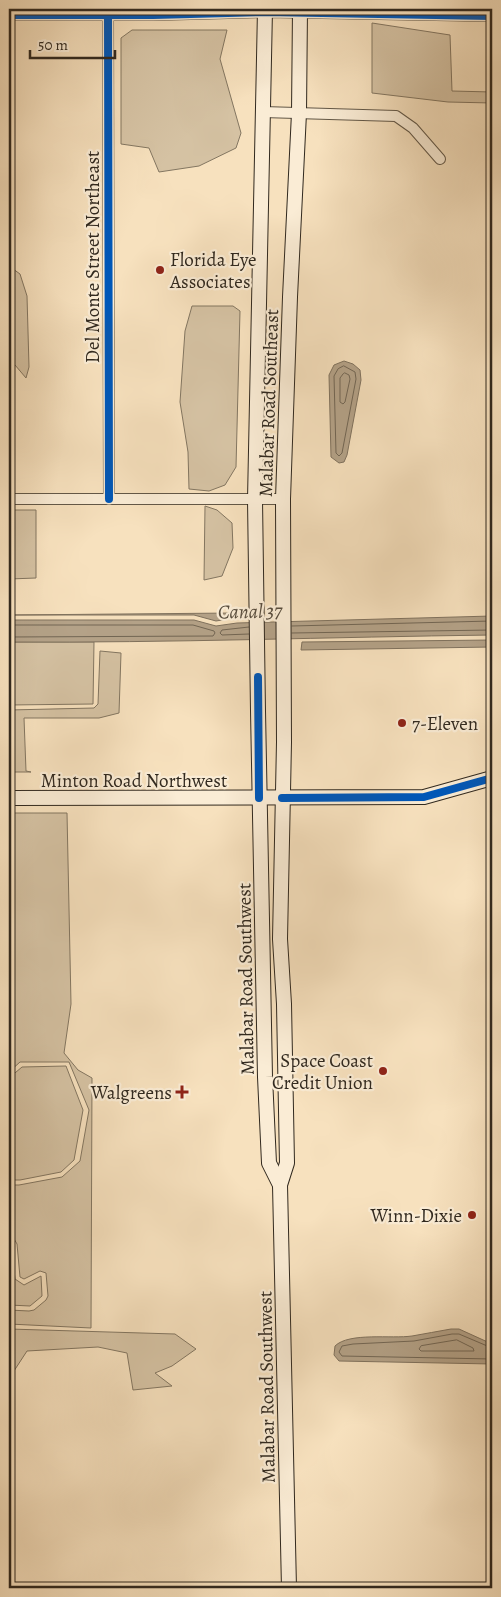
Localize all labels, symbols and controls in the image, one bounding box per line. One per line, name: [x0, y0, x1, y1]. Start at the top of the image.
scale bar: [30, 28, 115, 60]
text: 50 m: [38, 35, 68, 55]
street label: Del Monte Street Northeast: [80, 151, 106, 363]
place label: Florida Eye Associates: [169, 247, 257, 295]
marker: Florida Eye Associates: [154, 264, 166, 276]
street label: Malabar Road Southeast: [253, 309, 285, 498]
water label: Canal 37: [218, 597, 283, 626]
place label: 7-Eleven: [412, 711, 478, 737]
marker: 7-Eleven: [396, 717, 408, 729]
street label: Minton Road Northwest: [41, 768, 227, 794]
street label: Malabar Road Southwest: [231, 883, 261, 1075]
place label: Space Coast Credit Union: [272, 1048, 373, 1096]
marker: Space Coast Credit Union: [377, 1065, 389, 1077]
place label: Walgreens: [90, 1080, 172, 1106]
marker: Walgreens: [176, 1086, 188, 1098]
place label: Winn-Dixie: [370, 1203, 462, 1229]
marker: Winn-Dixie: [466, 1209, 478, 1221]
street label: Malabar Road Southwest: [252, 1291, 282, 1483]

